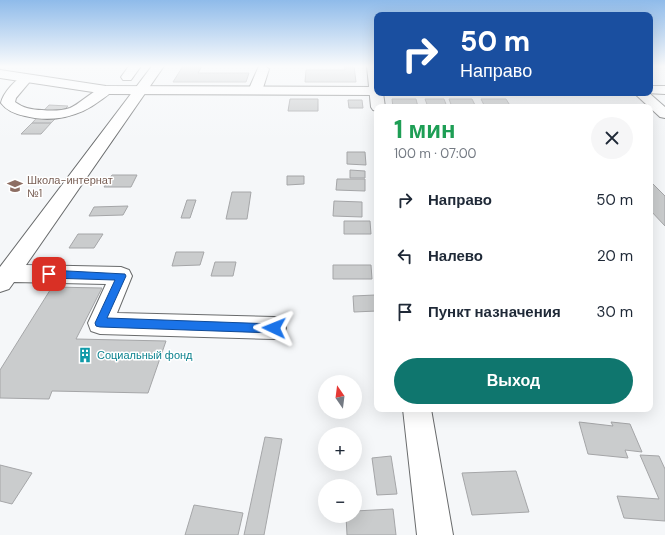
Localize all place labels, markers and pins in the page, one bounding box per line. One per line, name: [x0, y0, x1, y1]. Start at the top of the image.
place label: Школа-интернат №1: [27, 173, 113, 200]
school or university icon: Школа-интернат №1: [6, 177, 24, 195]
pin: [32, 257, 66, 291]
building icon: Социальный фонд: [76, 346, 94, 364]
place label: Социальный фонд: [97, 348, 193, 362]

